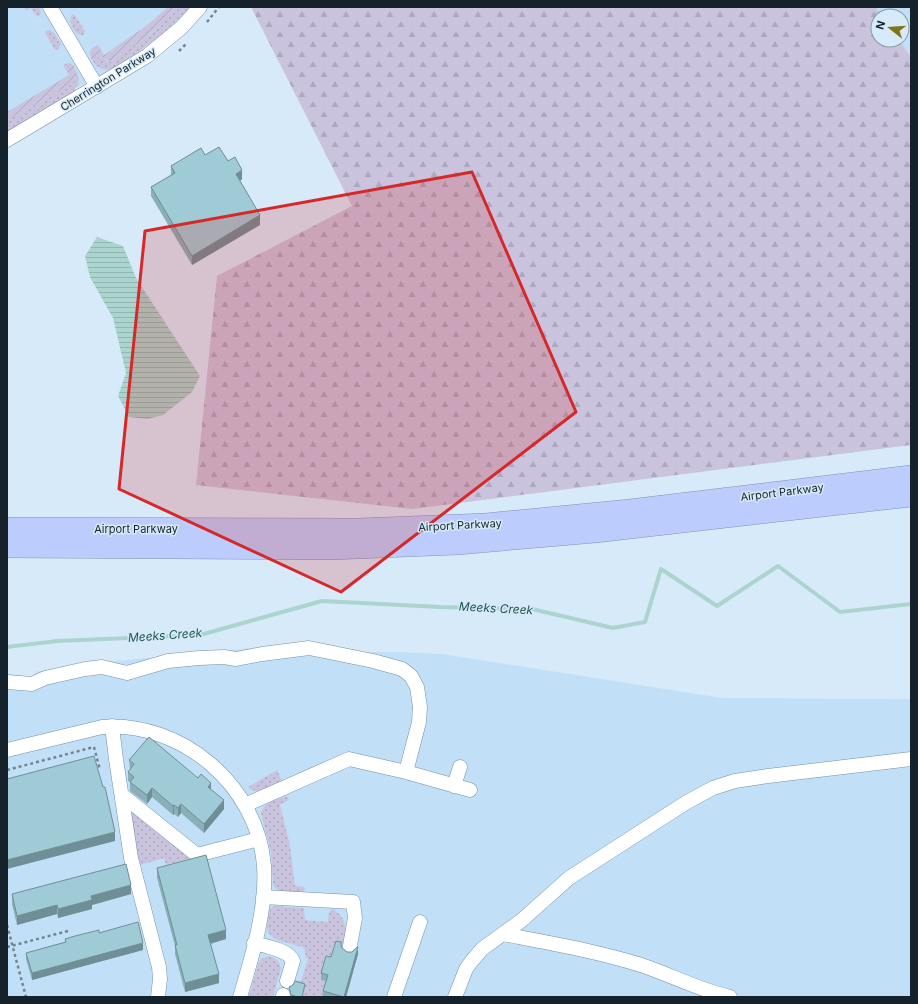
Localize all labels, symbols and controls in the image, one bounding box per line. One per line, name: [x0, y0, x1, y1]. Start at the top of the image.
north arrow: [870, 8, 910, 48]
text: N: [873, 19, 888, 31]
street label: Cherrington Parkway: [58, 44, 158, 114]
street label: Airport Parkway: [740, 480, 824, 504]
street label: Airport Parkway: [418, 516, 502, 534]
street label: Airport Parkway: [94, 522, 178, 536]
water label: Meeks Creek: [458, 599, 534, 617]
water label: Meeks Creek: [127, 625, 203, 645]

